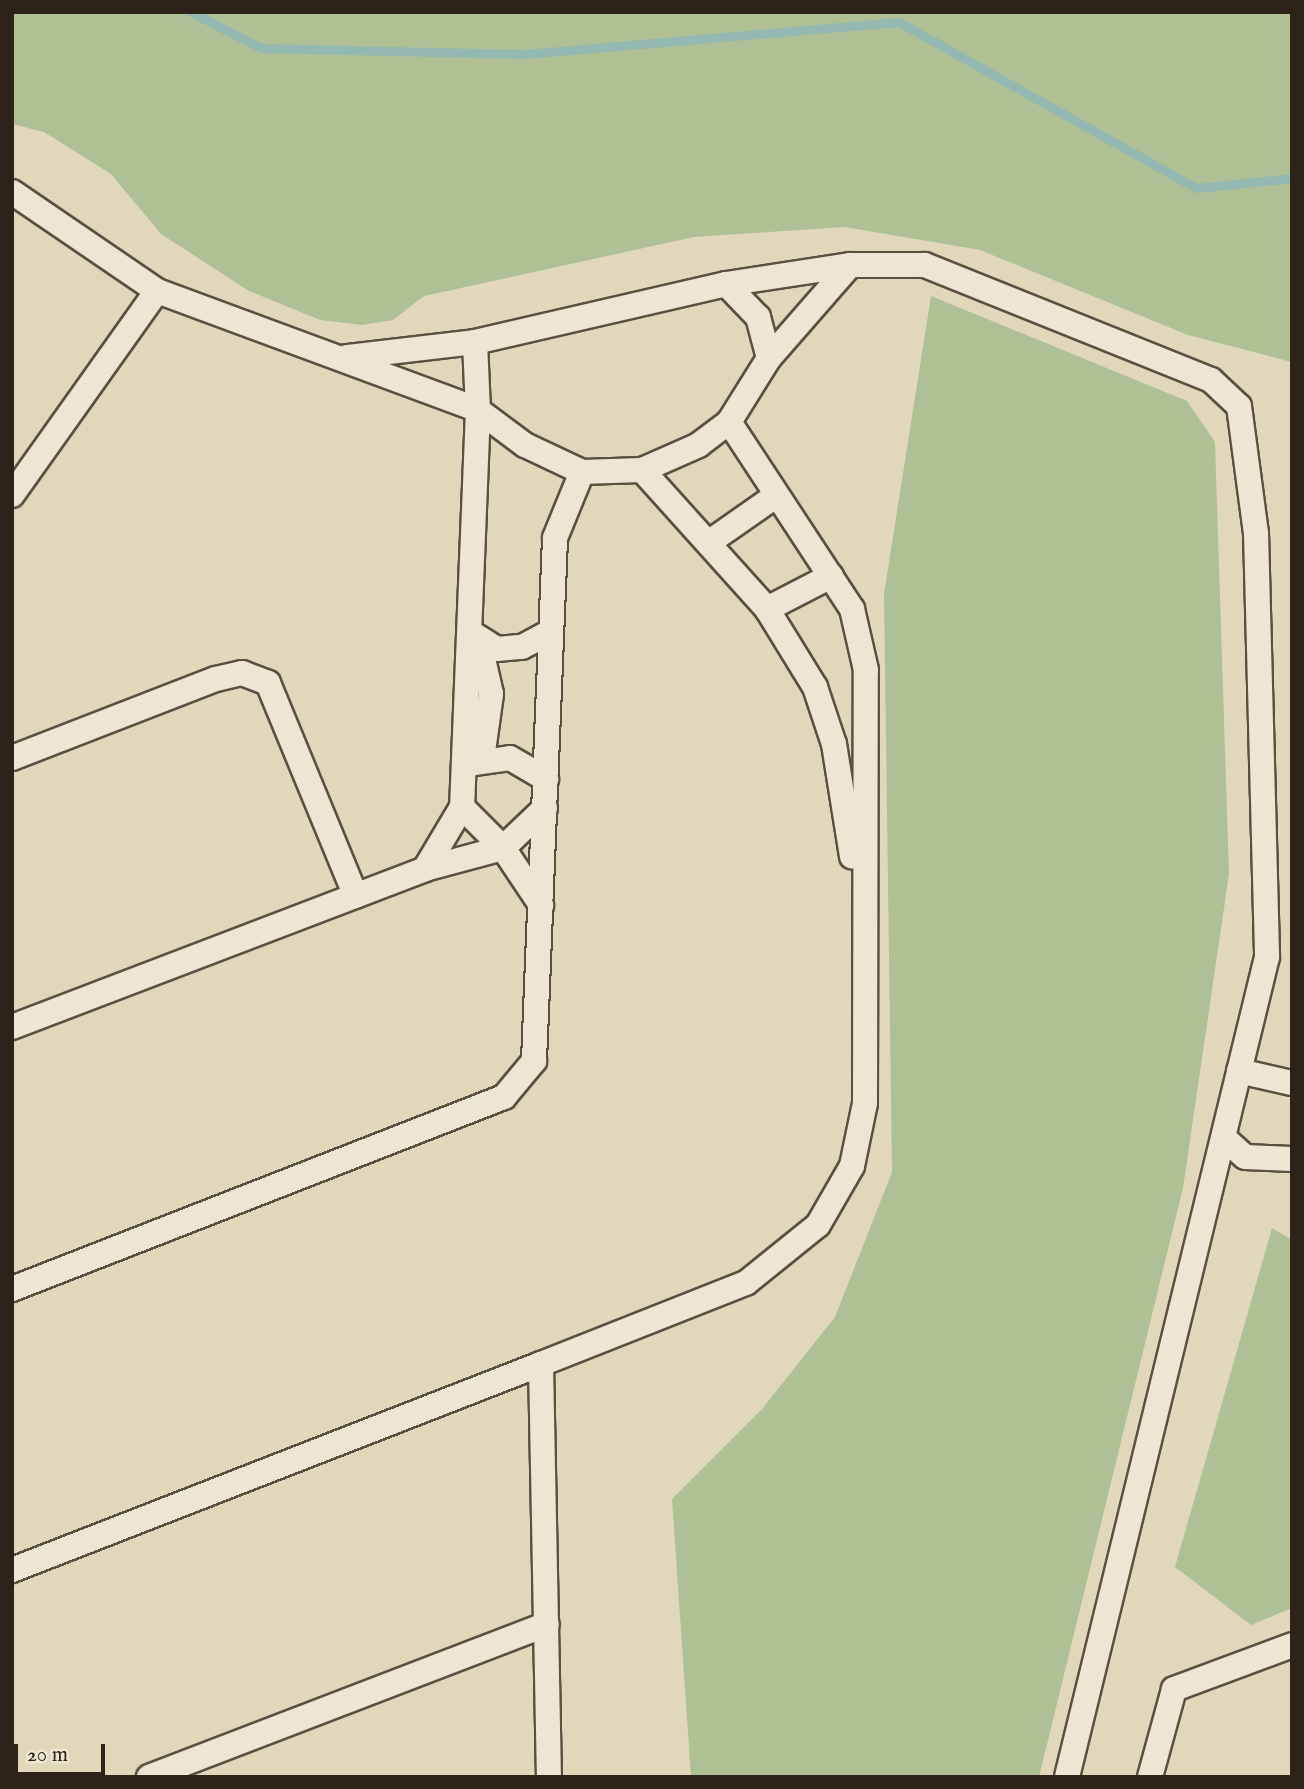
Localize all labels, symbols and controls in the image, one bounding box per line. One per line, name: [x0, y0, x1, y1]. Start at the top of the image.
scale bar: [18, 1730, 108, 1774]
text: 20 m: [27, 1742, 68, 1769]

